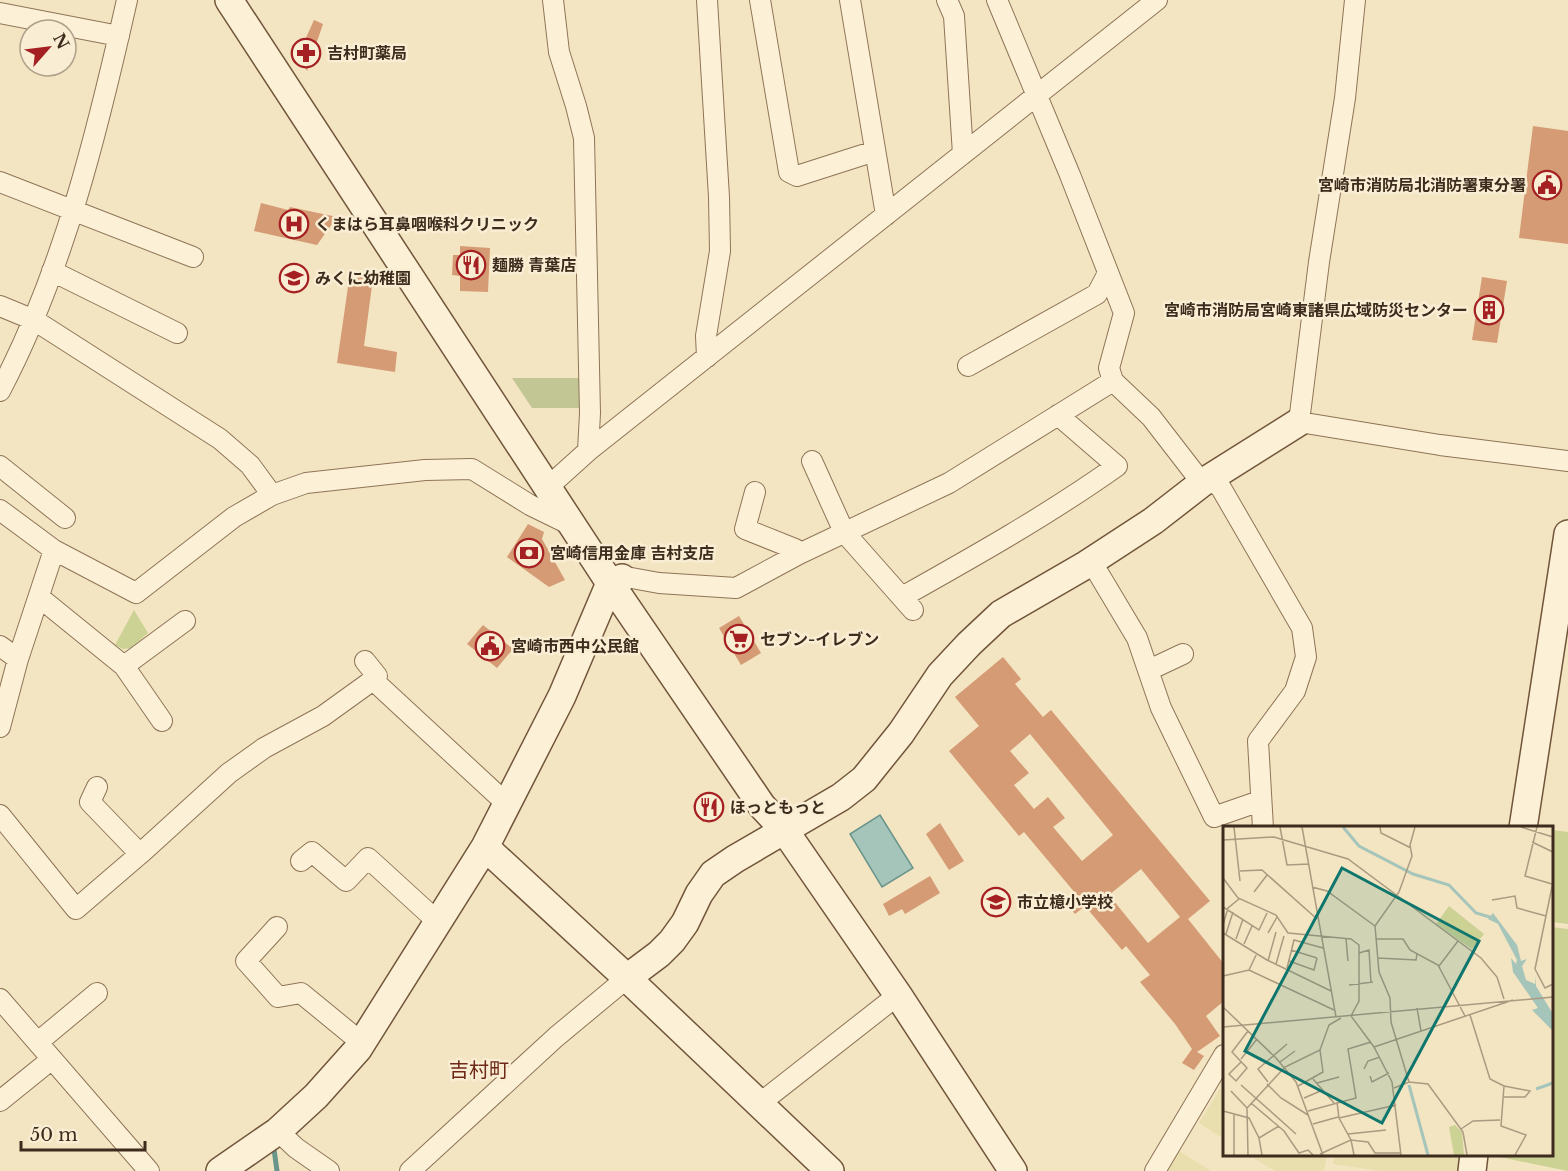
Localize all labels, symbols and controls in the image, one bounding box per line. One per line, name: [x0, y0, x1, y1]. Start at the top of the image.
north arrow: [18, 18, 78, 78]
text: N: [49, 30, 74, 52]
pharmacy icon: 吉村町薬局: [290, 37, 322, 69]
place label: 吉村町薬局: [327, 43, 407, 63]
public building icon: 宮崎市消防局北消防署東分署: [1531, 169, 1563, 201]
place label: 宮崎市消防局北消防署東分署: [1318, 175, 1526, 195]
hospital icon: くまはら耳鼻咽喉科クリニック: [278, 208, 310, 240]
place label: くまはら耳鼻咽喉科クリニック: [315, 214, 539, 234]
restaurant icon: 麺勝 青葉店: [455, 249, 487, 281]
place label: 麺勝 青葉店: [492, 255, 576, 275]
school or university icon: みくに幼稚園: [278, 262, 310, 294]
place label: みくに幼稚園: [315, 268, 411, 288]
building icon: 宮崎市消防局宮崎東諸県広域防災センター: [1473, 294, 1505, 326]
place label: 宮崎市消防局宮崎東諸県広域防災センター: [1164, 300, 1468, 320]
bank icon: 宮崎信用金庫 吉村支店: [513, 537, 545, 569]
place label: 宮崎信用金庫 吉村支店: [550, 543, 714, 563]
supermarket icon: セブン-イレブン: [723, 623, 755, 655]
place label: セブン-イレブン: [760, 629, 879, 649]
public building icon: 宮崎市西中公民館: [474, 630, 506, 662]
place label: 宮崎市西中公民館: [511, 636, 639, 656]
restaurant icon: ほっともっと: [693, 791, 725, 823]
place label: ほっともっと: [730, 797, 826, 817]
inset map: [1223, 826, 1553, 1156]
school or university icon: 市立檍小学校: [980, 886, 1012, 918]
place label: 市立檍小学校: [1017, 892, 1113, 912]
district label: 吉村町: [449, 1058, 509, 1082]
scale bar: [21, 1114, 146, 1152]
text: 50 m: [30, 1124, 78, 1146]

